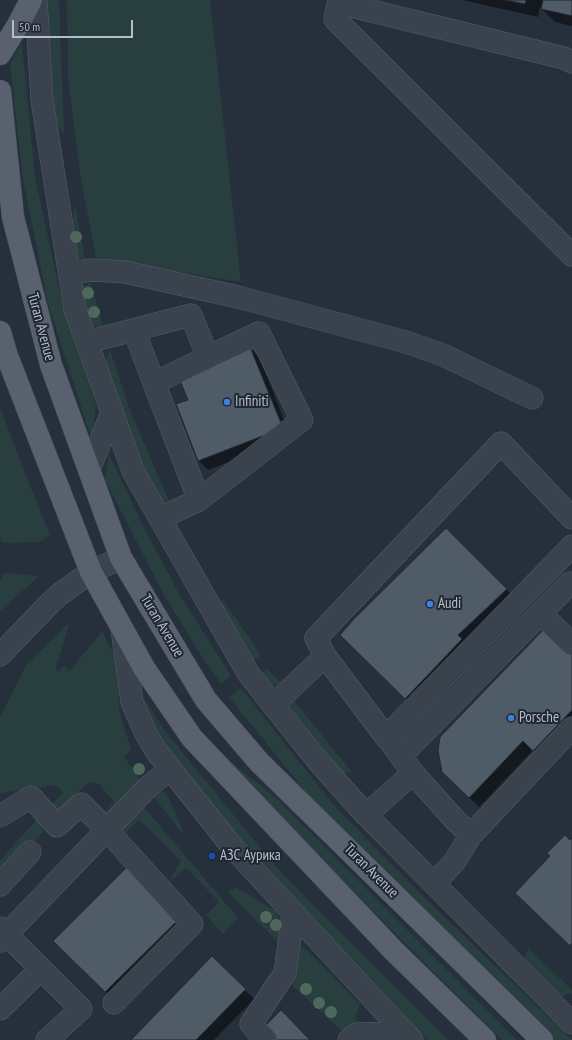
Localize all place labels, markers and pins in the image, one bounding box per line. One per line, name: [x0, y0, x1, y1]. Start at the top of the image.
place label: Infiniti: [235, 393, 269, 411]
marker: Infiniti: [222, 397, 232, 407]
place label: Audi: [438, 595, 461, 613]
marker: Audi: [425, 599, 435, 609]
place label: Porsche: [519, 709, 559, 727]
marker: Porsche: [506, 713, 516, 723]
place label: АЗС Аурика: [220, 847, 281, 865]
marker: АЗС Аурика: [207, 851, 217, 861]

